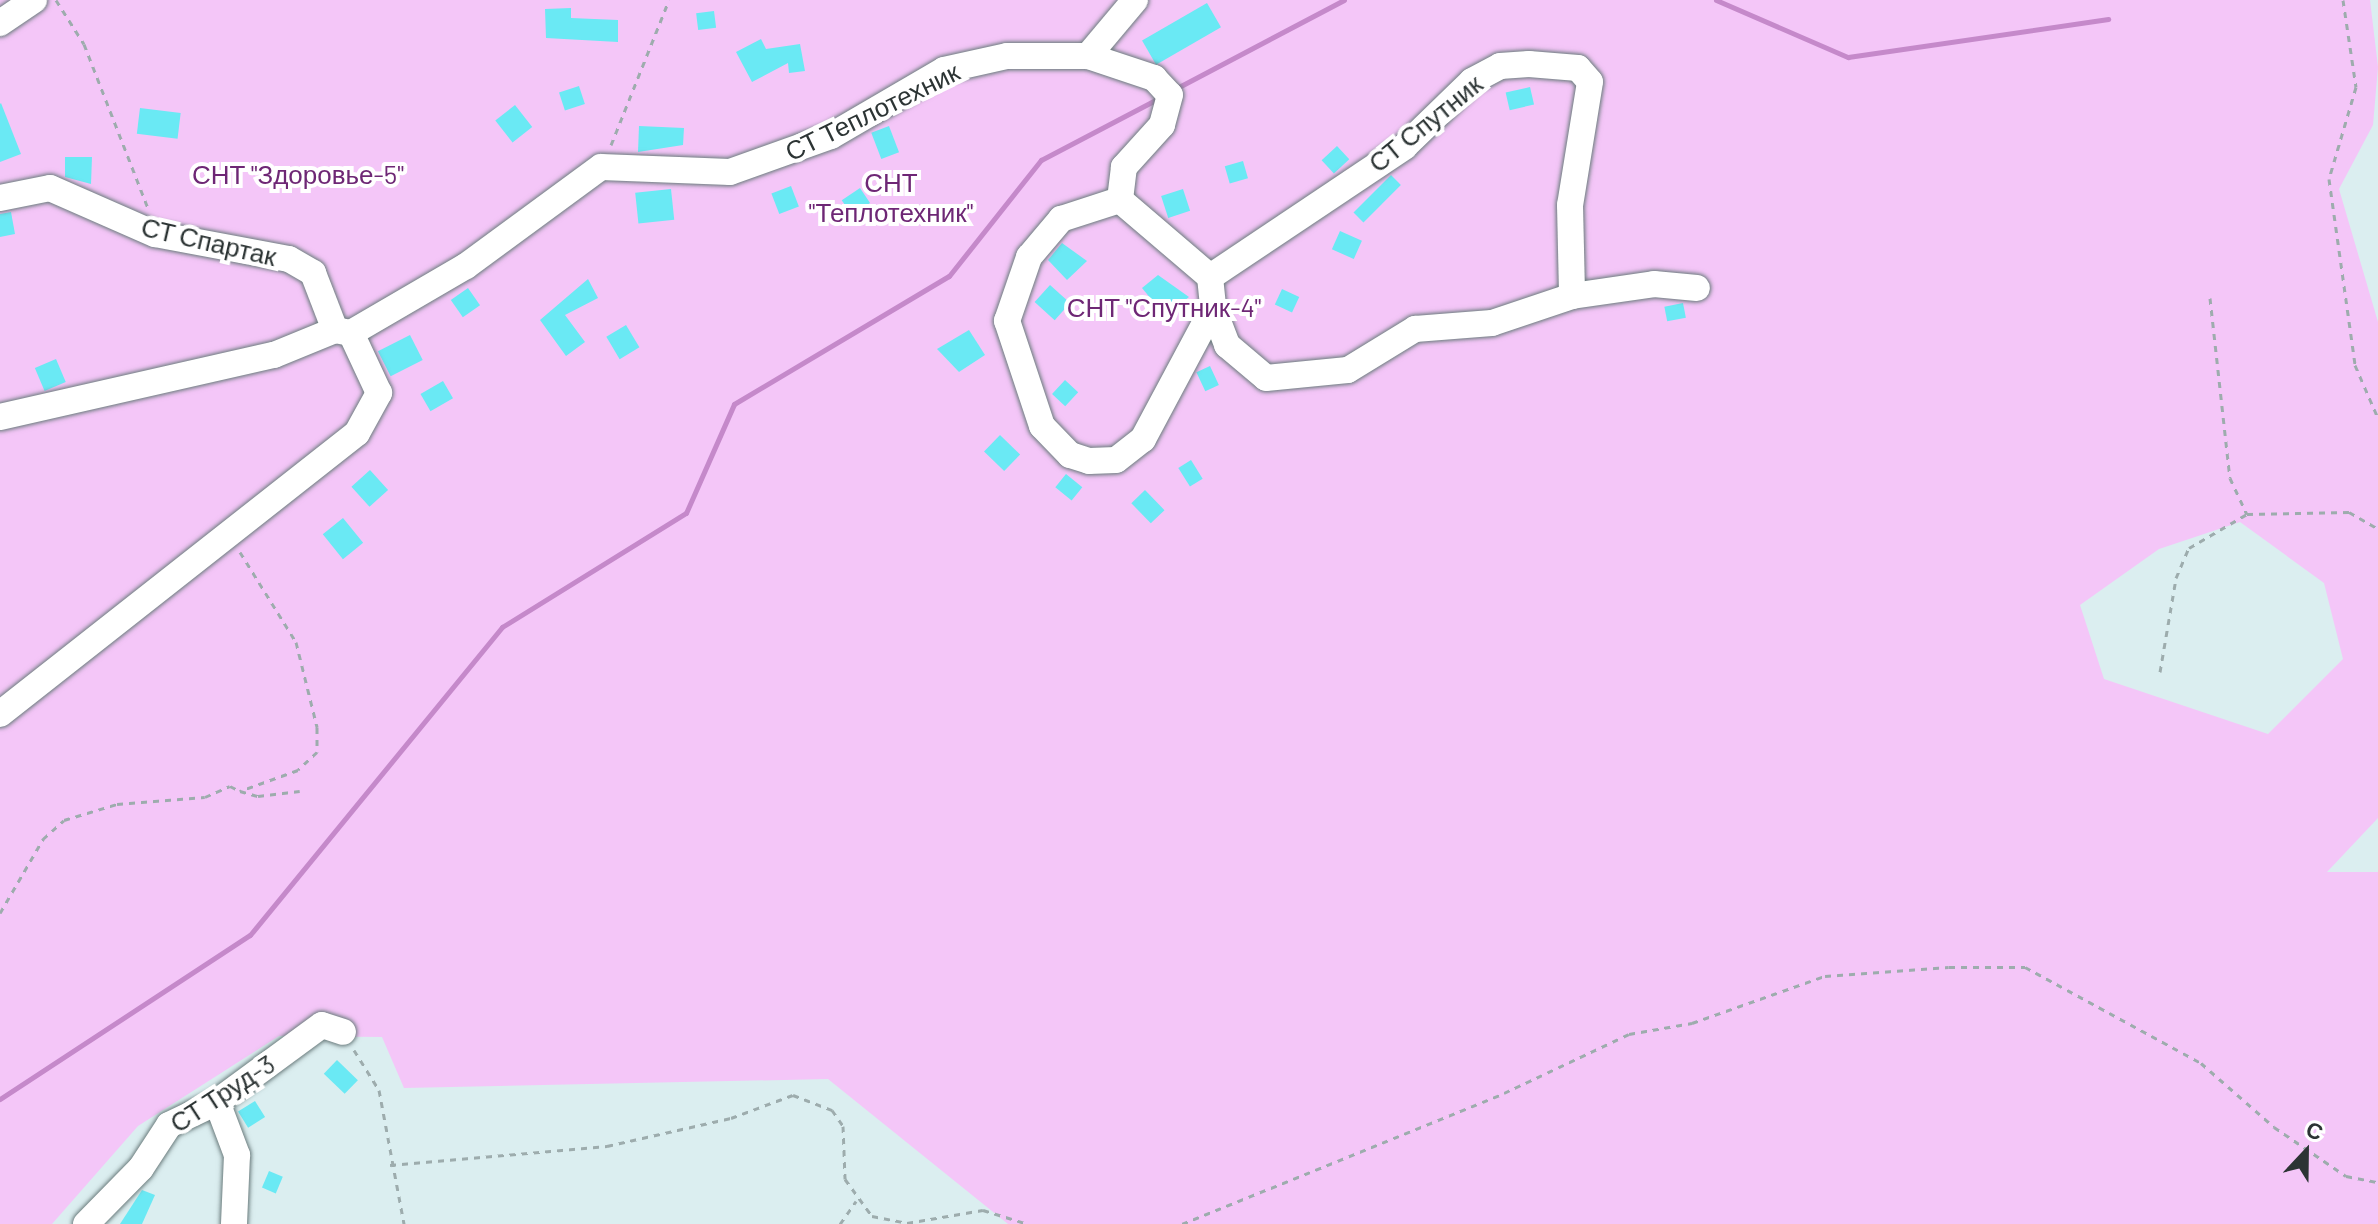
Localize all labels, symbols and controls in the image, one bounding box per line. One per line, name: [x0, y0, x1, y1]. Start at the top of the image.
street label: СТ Теплотехник: [780, 55, 964, 167]
street label: СТ Спутник: [1362, 68, 1488, 178]
park label: СНТ "Здоровье-5": [192, 158, 404, 190]
park label: СНТ "Теплотехник": [809, 166, 973, 228]
street label: СТ Спартак: [138, 210, 280, 272]
park label: СНТ "Спутник-4": [1067, 291, 1261, 323]
street label: СТ Труд-3: [164, 1048, 280, 1138]
north arrow: [2266, 1112, 2346, 1192]
text: С: [2303, 1115, 2327, 1145]

